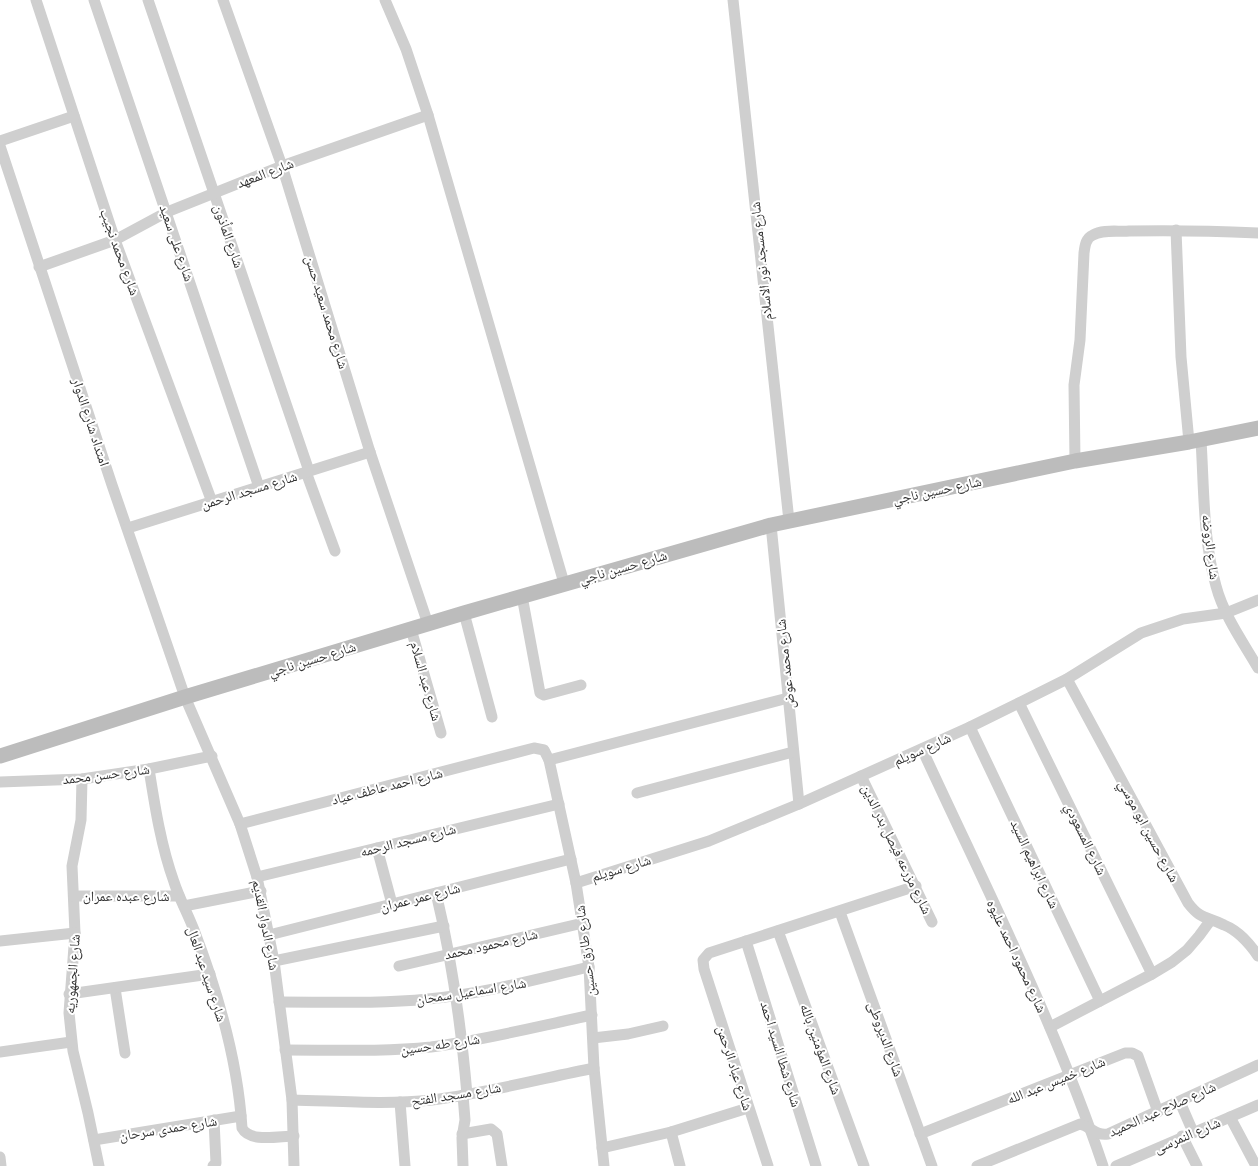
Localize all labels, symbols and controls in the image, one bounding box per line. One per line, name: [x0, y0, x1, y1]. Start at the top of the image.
street label: شارع المعهد: [235, 156, 296, 193]
street label: شارع مسجد نور الاسلام: [748, 201, 777, 321]
street label: شارع المأذون: [209, 202, 247, 271]
street label: شارع على سعيد: [155, 203, 197, 284]
street label: شارع محمد نجيب: [95, 207, 142, 298]
street label: شارع محمد سعيد حسن: [300, 254, 351, 371]
street label: امتداد شارع الدوار: [67, 375, 112, 469]
street label: شارع مسجد الرحمن: [199, 469, 300, 514]
street label: شارع حسين ناجي: [891, 474, 984, 511]
street label: شارع الروضه: [1197, 514, 1222, 581]
street label: شارع حسين ناجي: [578, 548, 670, 591]
street label: شارع محمد عوض: [773, 618, 800, 710]
street label: شارع حسين ناجي: [267, 639, 359, 683]
street label: شارع عبد السلام: [405, 640, 444, 723]
street label: شارع سويلم: [891, 730, 954, 771]
street label: شارع حسن محمد: [62, 762, 151, 789]
street label: شارع احمد عاطف عياد: [330, 765, 445, 809]
street label: شارع حسين ابو موسي: [1112, 778, 1182, 886]
street label: شارع مزرعه فيصل بدر الدين: [857, 782, 935, 917]
street label: شارع المسعودي: [1058, 801, 1109, 879]
street label: شارع ابراهيم السيد: [1006, 817, 1062, 912]
street label: شارع مسجد الرحمه: [359, 821, 458, 862]
street label: شارع سويلم: [590, 852, 653, 887]
street label: شارع الدوار القديم: [247, 879, 282, 972]
street label: شارع عمر عمران: [379, 880, 462, 917]
street label: شارع عبده عمران: [83, 889, 169, 906]
street label: شارع محمود احمد عليوه: [982, 897, 1049, 1016]
street label: شارع طارق حسين: [572, 904, 601, 997]
street label: شارع سيد عبد العال: [182, 925, 229, 1024]
street label: شارع محمود محمد: [443, 926, 540, 964]
street label: شارع الجمهوريه: [62, 934, 85, 1014]
street label: شارع اسماعيل سمحان: [415, 975, 528, 1010]
street label: شارع شطا السيد احمد: [755, 999, 804, 1110]
street label: شارع الديروطى: [863, 1000, 906, 1079]
street label: شارع المؤمنين بالله: [795, 1002, 844, 1097]
street label: شارع عباد الرحمن: [712, 1024, 755, 1113]
street label: شارع طه حسين: [399, 1031, 481, 1059]
street label: شارع خميس عبد الله: [1005, 1054, 1108, 1109]
street label: شارع صلاح عبد الحميد: [1106, 1079, 1219, 1142]
street label: شارع مسجد الفتح: [410, 1080, 502, 1111]
street label: شارع حمدى سرحان: [118, 1113, 218, 1146]
street label: شارع النمرسى: [1152, 1115, 1223, 1158]

